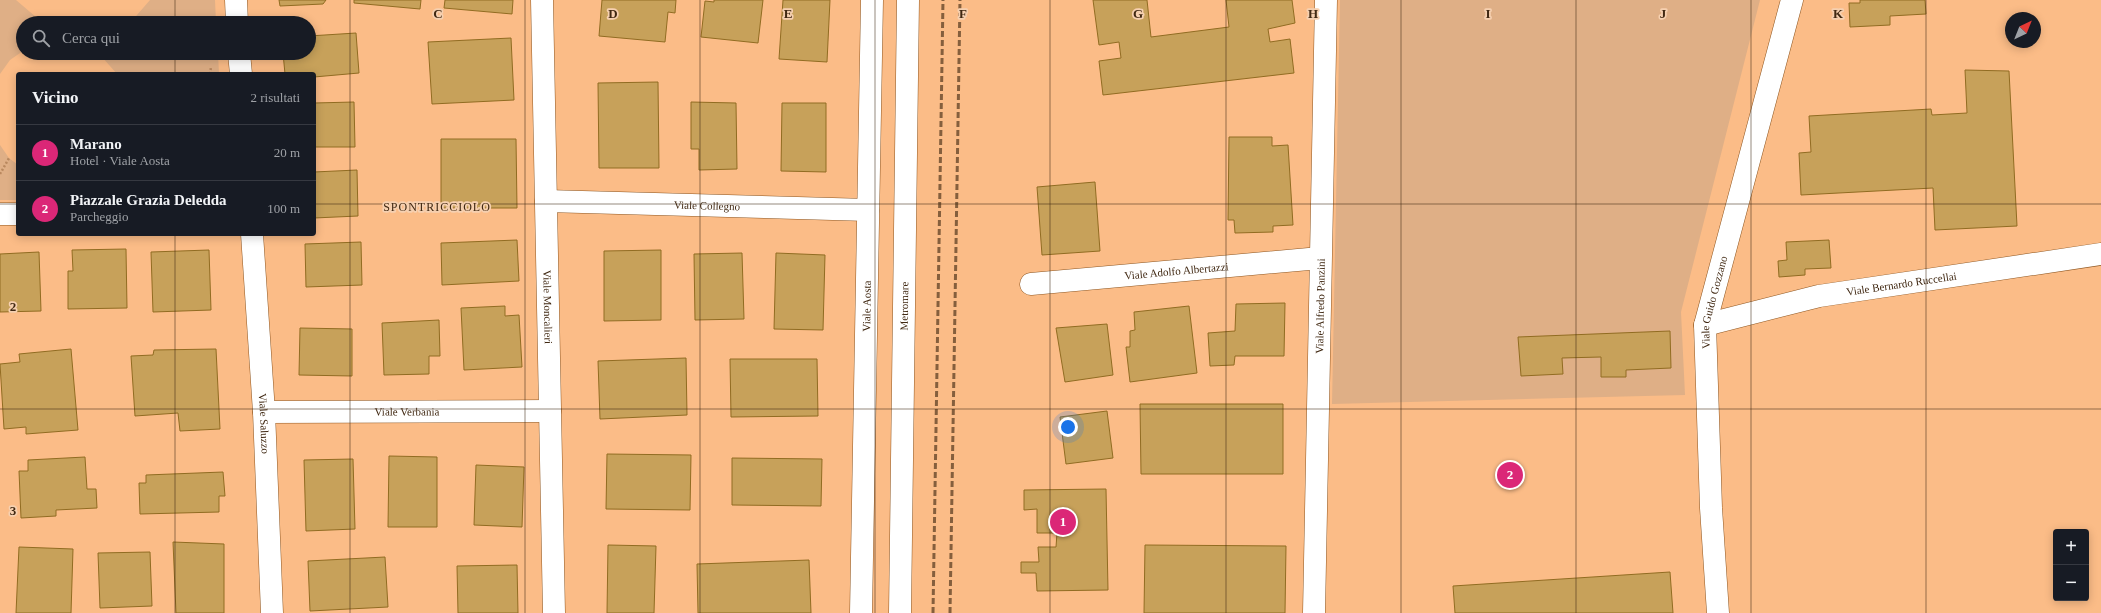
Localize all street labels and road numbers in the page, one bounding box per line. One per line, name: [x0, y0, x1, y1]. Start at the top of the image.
street label: Viale Collegno: [674, 199, 741, 212]
street label: Viale Guido Gozzano: [1699, 254, 1729, 349]
street label: Viale Alfredo Panzini: [1313, 258, 1327, 354]
street label: Viale Adolfo Albertazzi: [1124, 260, 1229, 282]
street label: Viale Moncalieri: [541, 270, 555, 344]
street label: Viale Bernardo Ruccellai: [1846, 270, 1957, 298]
street label: Viale Aosta: [860, 280, 873, 332]
street label: Metromare: [898, 281, 910, 331]
street label: Viale Saluzzo: [257, 393, 272, 455]
street label: Viale Verbania: [375, 405, 440, 418]

